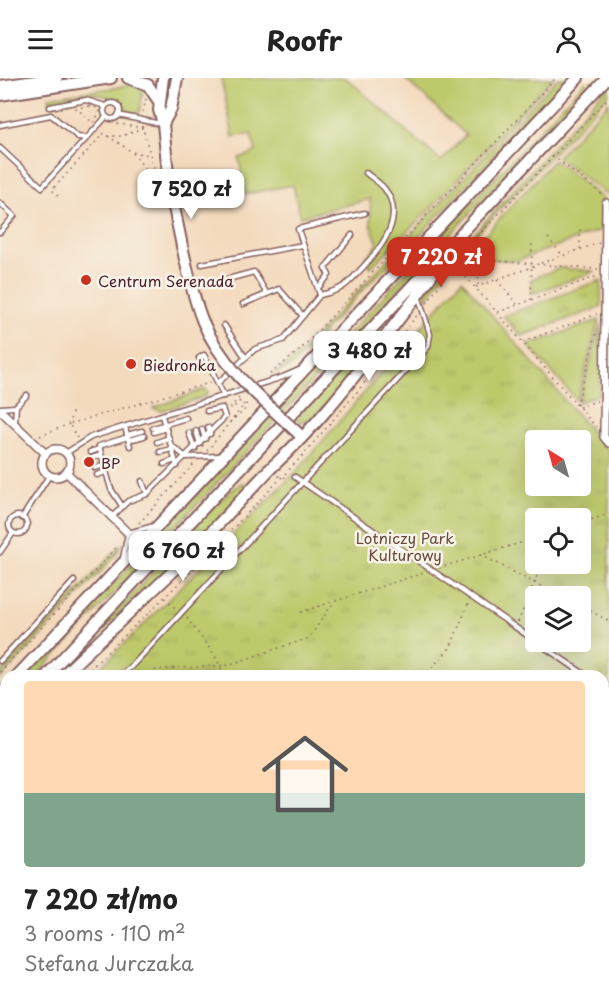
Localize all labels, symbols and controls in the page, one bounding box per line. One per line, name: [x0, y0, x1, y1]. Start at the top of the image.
text: Roofr: [267, 19, 342, 60]
icon: menu: [24, 23, 57, 56]
icon: person: [552, 23, 585, 56]
pin: 7 520 zł: [129, 169, 253, 220]
text: 7 520 zł: [151, 173, 231, 203]
pin: 7 220 zł: [379, 237, 503, 288]
text: 7 220 zł: [401, 241, 481, 271]
place label: Centrum Serenada: [98, 269, 234, 292]
marker: Centrum Serenada: [79, 273, 93, 287]
pin: 3 480 zł: [307, 331, 431, 382]
text: 3 480 zł: [327, 335, 411, 365]
place label: Biedronka: [143, 353, 216, 376]
marker: Biedronka: [124, 357, 138, 371]
north arrow: [525, 430, 591, 496]
map controls: [525, 430, 591, 652]
place label: BP: [101, 451, 120, 474]
marker: BP: [82, 455, 96, 469]
button: locate: [525, 508, 591, 574]
park label: Lotniczy Park Kulturowy: [356, 526, 454, 566]
pin: 6 760 zł: [121, 531, 245, 582]
text: 6 760 zł: [142, 535, 224, 565]
button: layers: [525, 586, 591, 652]
icon: home: [251, 720, 359, 828]
text: 7 220 zł/mo: [24, 879, 178, 918]
text: 3 rooms · 110 m²: [24, 918, 186, 948]
text: Stefana Jurczaka: [24, 948, 194, 978]

